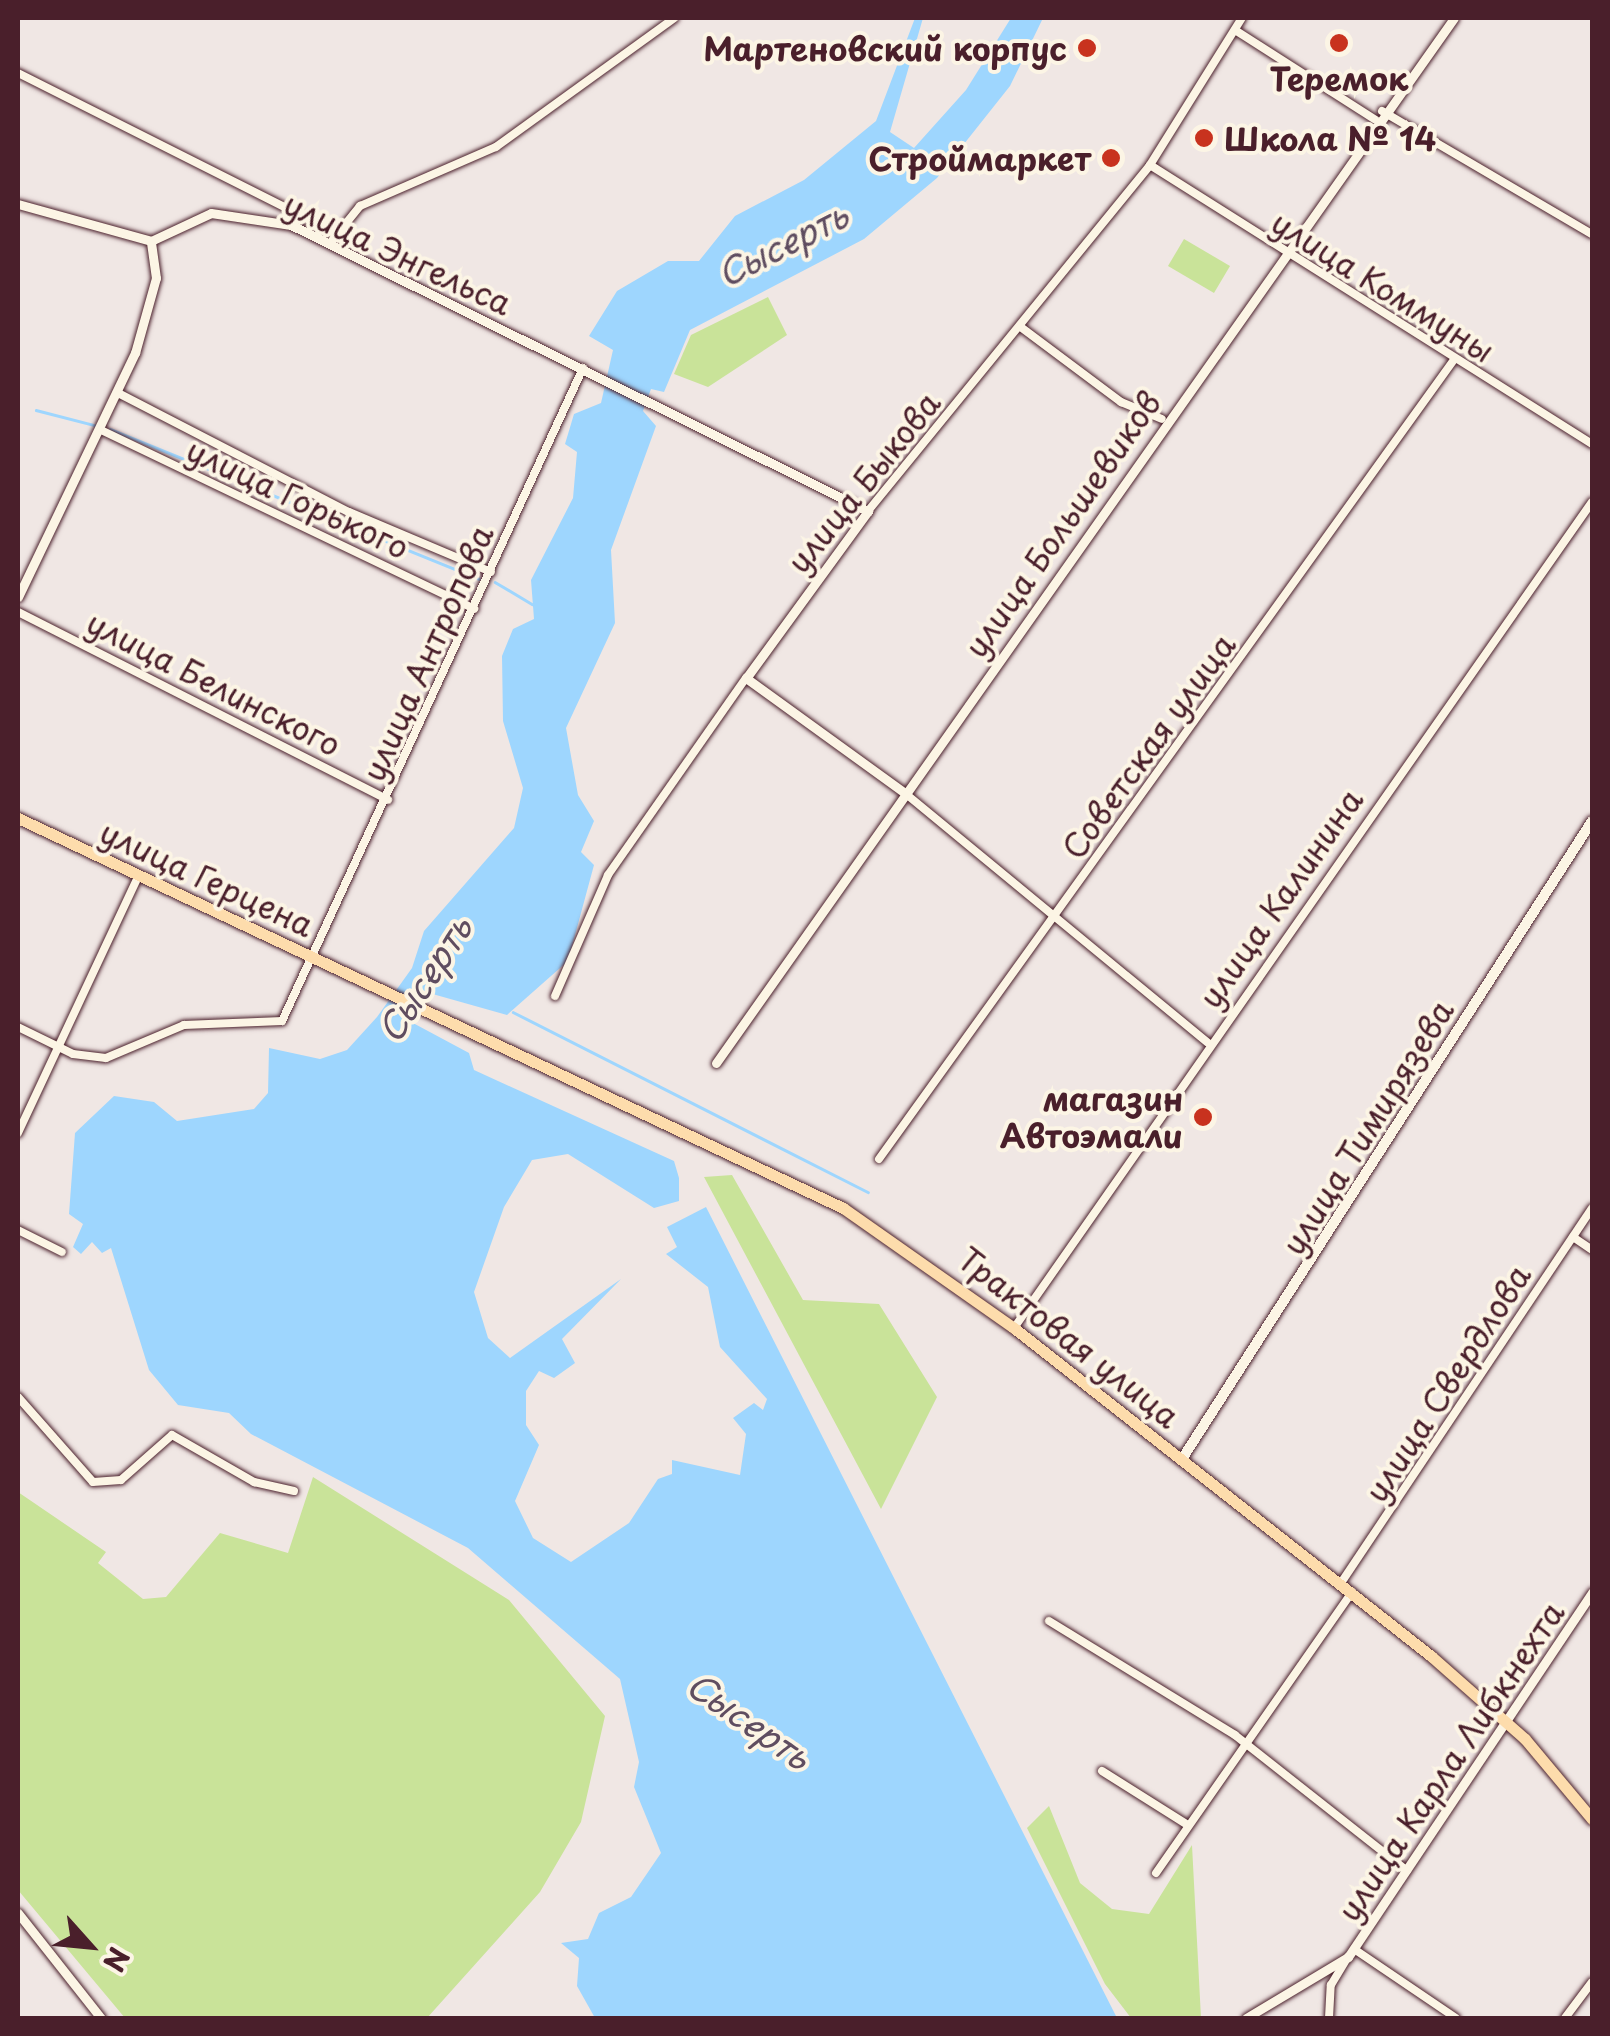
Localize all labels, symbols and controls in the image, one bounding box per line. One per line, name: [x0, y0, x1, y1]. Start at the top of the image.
place label: Мартеновский корпус: [702, 29, 1067, 67]
marker: Теремок: [1328, 32, 1350, 54]
marker: Мартеновский корпус: [1076, 37, 1098, 59]
place label: Теремок: [1270, 59, 1408, 97]
place label: Школа № 14: [1224, 119, 1438, 157]
marker: Школа № 14: [1193, 127, 1215, 149]
place label: Строймаркет: [868, 139, 1091, 177]
marker: Строймаркет: [1100, 147, 1122, 169]
street label: улица Энгельса: [277, 183, 519, 323]
water label: Сысерть: [710, 193, 854, 295]
street label: улица Коммуны: [1264, 202, 1502, 370]
street label: улица Быкова: [778, 383, 948, 581]
street label: улица Большевиков: [955, 383, 1169, 665]
street label: улица Горького: [180, 429, 416, 567]
street label: улица Антропова: [353, 518, 501, 788]
street label: улица Белинского: [80, 602, 348, 764]
street label: Советская улица: [1053, 625, 1243, 867]
street label: улица Калинина: [1190, 781, 1370, 1015]
street label: улица Герцена: [93, 811, 321, 945]
water label: Сысерть: [368, 908, 480, 1050]
street label: улица Тимирязева: [1273, 992, 1461, 1262]
place label: магазин Автоэмали: [1000, 1080, 1183, 1155]
marker: магазин Автоэмали: [1192, 1106, 1214, 1128]
street label: Трактовая улица: [950, 1238, 1188, 1436]
street label: улица Свердлова: [1356, 1257, 1538, 1509]
street label: улица Карла Либкнехта: [1329, 1594, 1571, 1928]
water label: Сысерть: [679, 1662, 819, 1778]
north arrow: [40, 1896, 140, 1996]
text: N: [93, 1940, 141, 1979]

